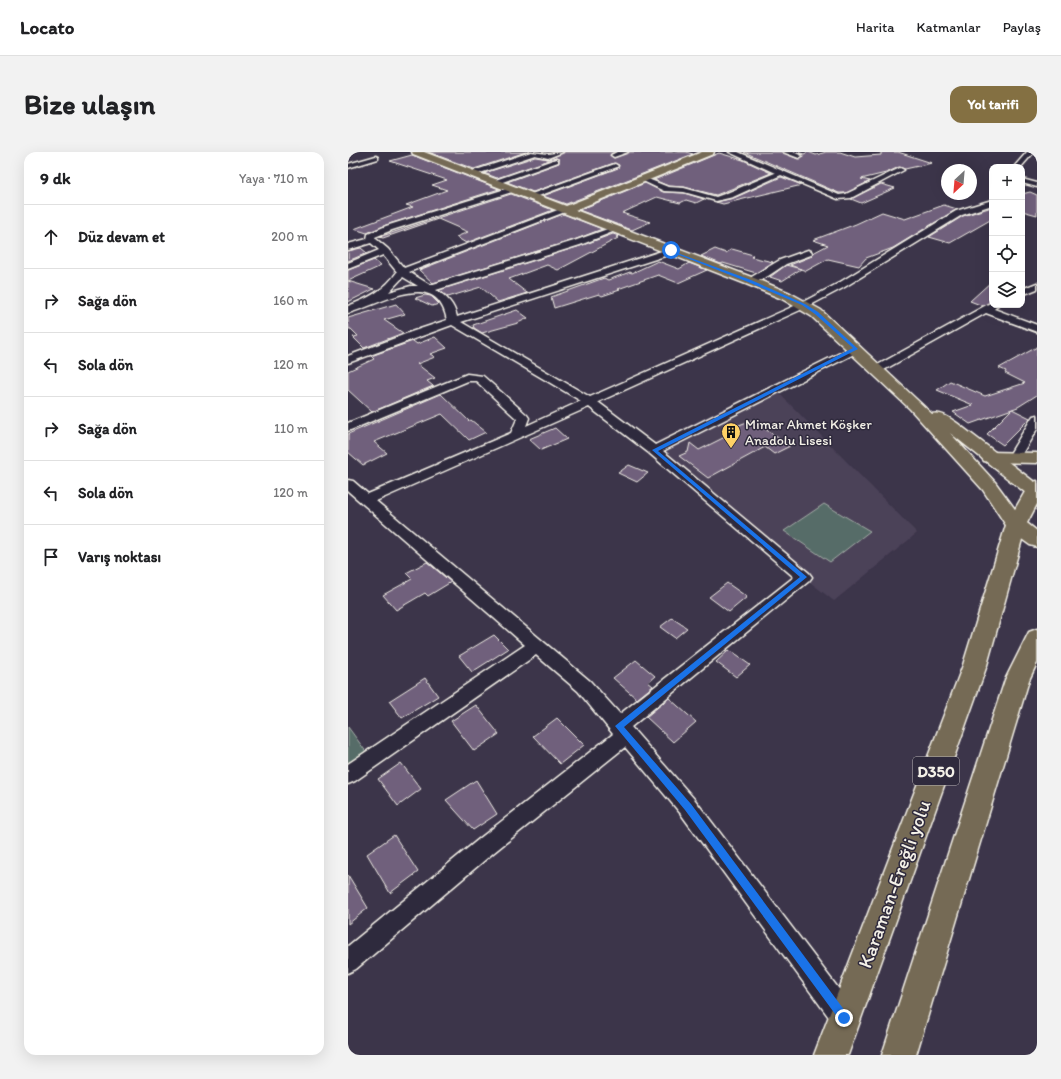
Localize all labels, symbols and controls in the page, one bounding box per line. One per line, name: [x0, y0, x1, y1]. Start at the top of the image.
text: Locato: [20, 16, 74, 39]
text: Harita: [856, 19, 895, 36]
text: Katmanlar: [917, 19, 981, 36]
text: Paylaş: [1003, 19, 1041, 36]
button: Yol tarifi: [950, 86, 1037, 123]
text: Bize ulaşın: [24, 87, 155, 121]
north arrow: [941, 164, 977, 200]
map controls: [989, 164, 1025, 308]
button: +: [989, 164, 1025, 200]
text: 9 dk: [40, 168, 71, 188]
text: Yaya · 710 m: [239, 171, 308, 186]
button: −: [989, 200, 1025, 236]
icon: ahead: [40, 226, 62, 248]
text: Düz devam et: [78, 228, 165, 246]
text: 200 m: [271, 229, 308, 244]
button: locate: [989, 236, 1025, 272]
route start: [662, 241, 680, 259]
button: layers: [989, 272, 1025, 308]
icon: right: [40, 290, 62, 312]
text: Sağa dön: [78, 292, 137, 310]
text: 160 m: [273, 293, 308, 308]
icon: left: [40, 354, 62, 376]
text: Sola dön: [78, 356, 133, 374]
text: 120 m: [273, 357, 308, 372]
place label: Mimar Ahmet Köşker Anadolu Lisesi: [745, 416, 872, 449]
icon: right: [40, 418, 62, 440]
text: Sağa dön: [78, 420, 137, 438]
text: 110 m: [274, 421, 308, 436]
building icon: Mimar Ahmet Köşker Anadolu Lisesi: [720, 421, 742, 449]
icon: left: [40, 482, 62, 504]
text: Sola dön: [78, 484, 133, 502]
text: 120 m: [273, 485, 308, 500]
icon: arrive: [40, 546, 62, 568]
text: Varış noktası: [78, 548, 161, 566]
road number: D350: [913, 757, 959, 785]
street label: Karaman-Ereğli yolu: [852, 797, 936, 971]
route end: [835, 1009, 853, 1027]

